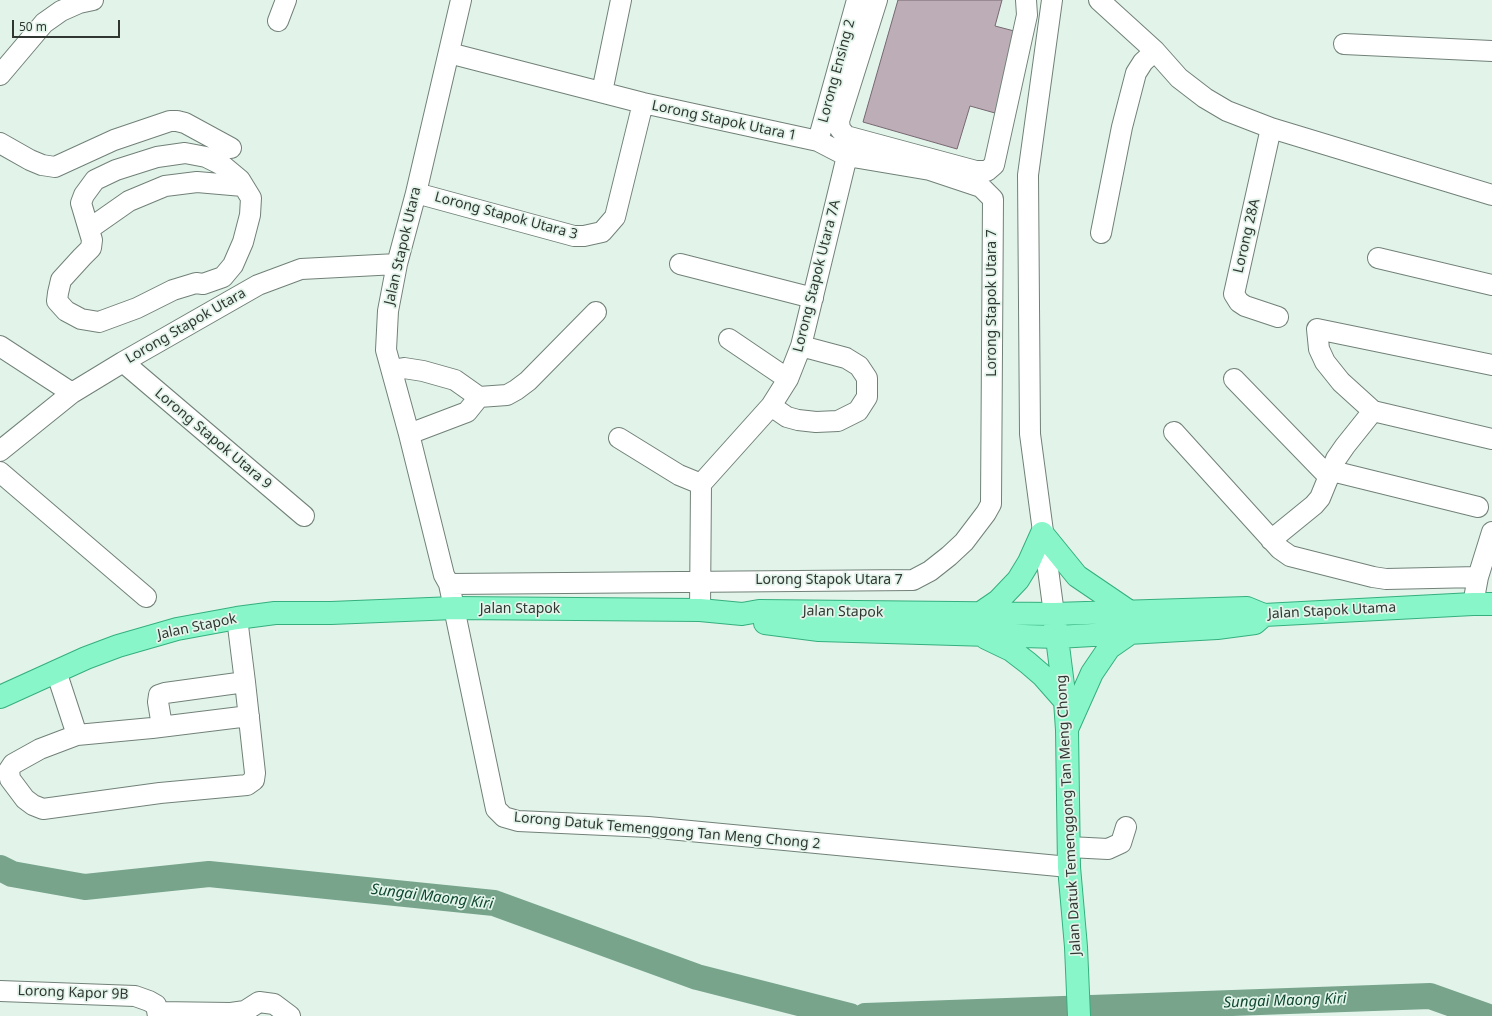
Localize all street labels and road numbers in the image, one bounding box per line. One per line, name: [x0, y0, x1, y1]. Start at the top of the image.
street label: Lorong Ensing 2: [815, 17, 859, 125]
street label: Lorong Stapok Utara 1: [650, 97, 798, 145]
street label: Jalan Stapok Utara: [381, 185, 425, 307]
street label: Lorong Stapok Utara 3: [433, 189, 579, 243]
street label: Lorong 28A: [1230, 197, 1264, 275]
street label: Lorong Stapok Utara 7A: [790, 198, 844, 354]
street label: Lorong Stapok Utara 7: [984, 229, 1000, 377]
street label: Lorong Stapok Utara: [123, 285, 249, 367]
street label: Lorong Stapok Utara 9: [151, 385, 275, 493]
street label: Lorong Stapok Utara 7: [755, 572, 903, 588]
street label: Jalan Stapok Utama: [1267, 599, 1397, 623]
street label: Jalan Stapok: [480, 601, 560, 617]
street label: Jalan Stapok: [803, 603, 883, 621]
street label: Jalan Stapok: [156, 610, 238, 644]
street label: Jalan Datuk Temenggong Tan Meng Chong: [1053, 674, 1085, 956]
street label: Lorong Datuk Temenggong Tan Meng Chong 2: [513, 809, 821, 853]
street label: Lorong Kapor 9B: [17, 983, 129, 1003]

